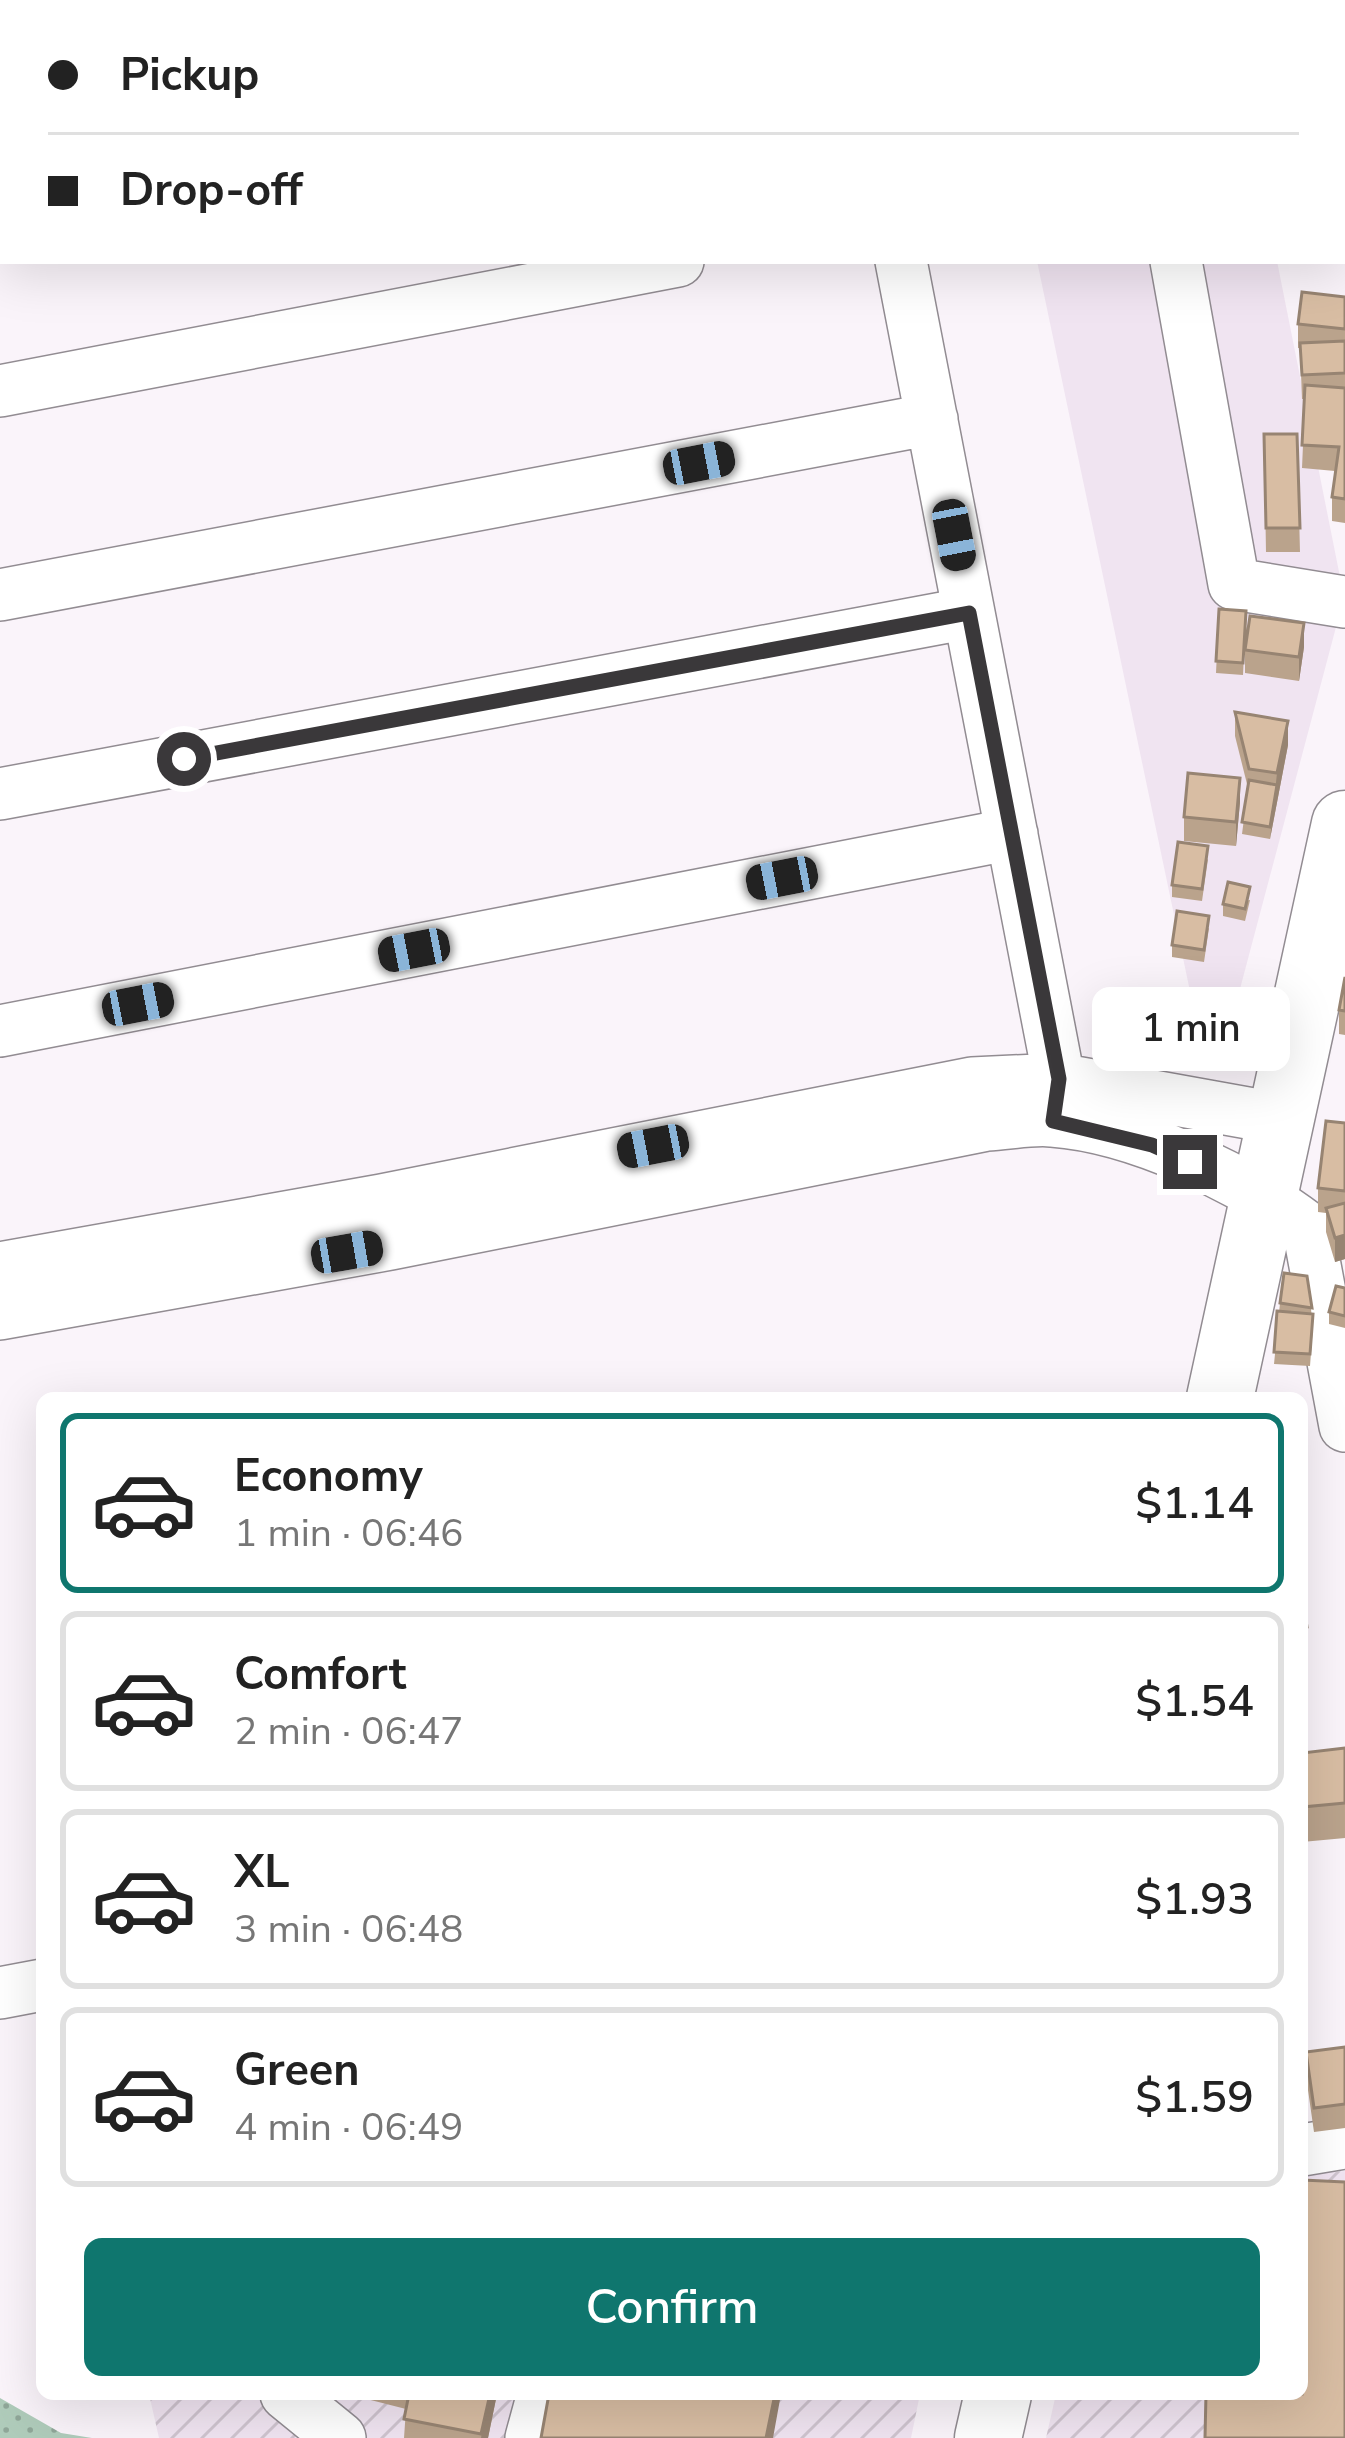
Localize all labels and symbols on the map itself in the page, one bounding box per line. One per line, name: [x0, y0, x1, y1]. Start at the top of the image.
car: [660, 438, 738, 488]
car: [929, 496, 979, 574]
route start: [157, 732, 211, 786]
car: [743, 853, 821, 903]
car: [375, 925, 453, 975]
car: [99, 979, 177, 1029]
callout: 1 min: [1091, 988, 1289, 1072]
car: [614, 1121, 692, 1171]
route end: [1163, 1135, 1217, 1189]
car: [308, 1228, 386, 1276]

